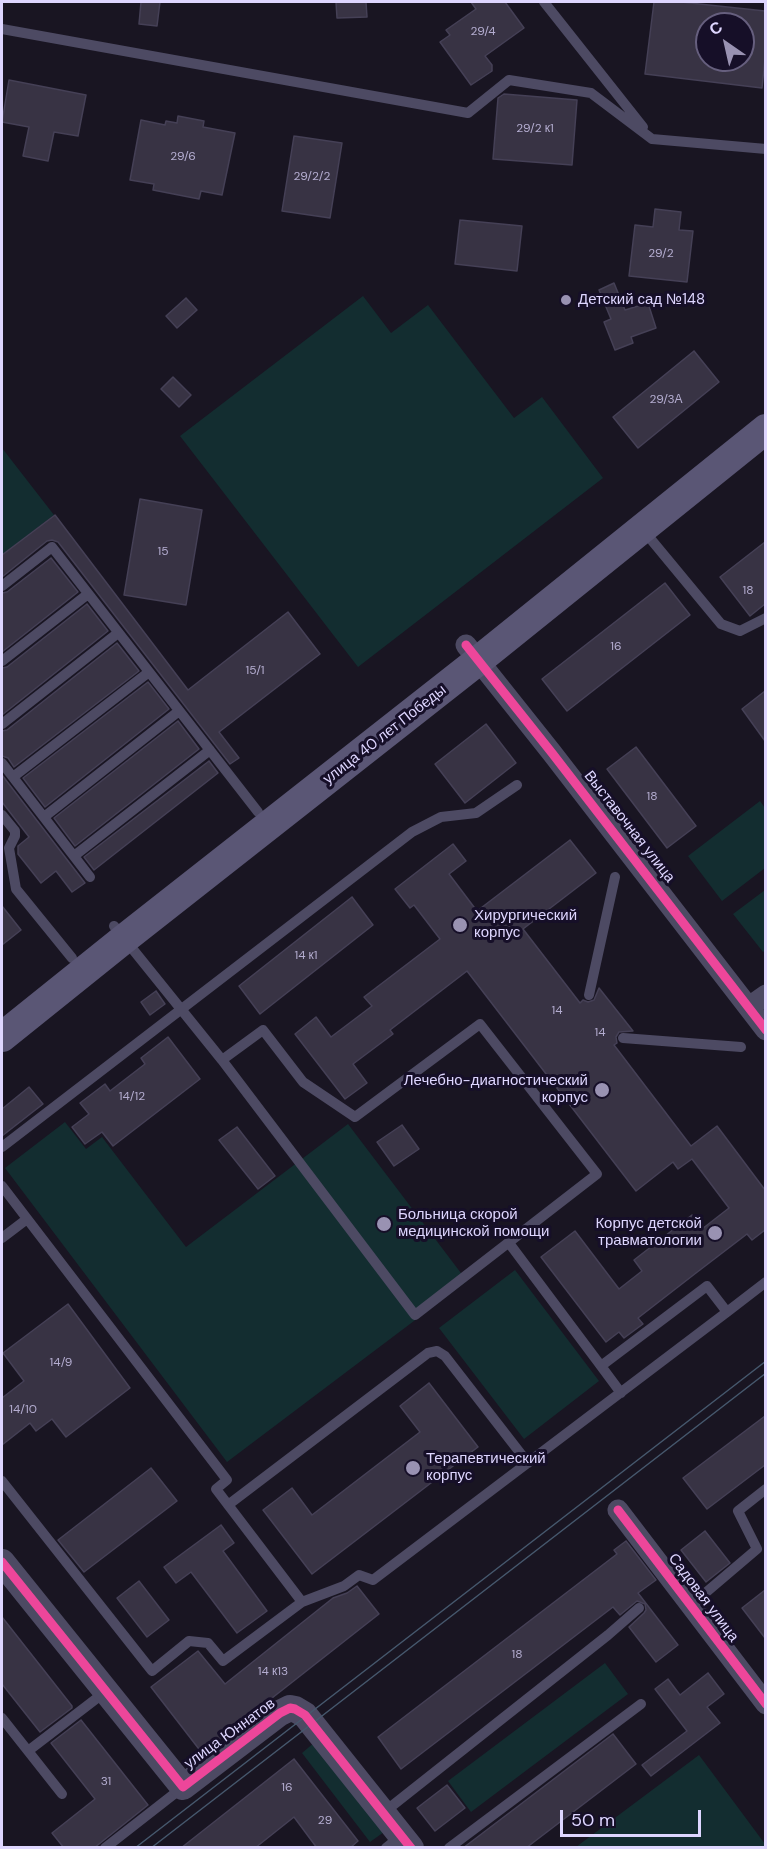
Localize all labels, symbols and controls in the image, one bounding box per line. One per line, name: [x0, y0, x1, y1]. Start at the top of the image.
north arrow: [695, 12, 755, 72]
text: С: [705, 16, 726, 40]
house number: 29/4: [471, 25, 495, 39]
house number: 29/2 к1: [516, 122, 554, 136]
house number: 29/6: [170, 150, 196, 164]
house number: 29/2/2: [294, 170, 330, 184]
house number: 29/2: [648, 247, 674, 261]
place label: Детский сад №148: [578, 291, 705, 309]
marker: Детский сад №148: [559, 293, 573, 307]
house number: 29/3А: [649, 393, 683, 407]
house number: 15: [157, 545, 169, 559]
house number: 18: [742, 584, 754, 598]
house number: 16: [610, 640, 622, 654]
house number: 15/1: [245, 664, 265, 678]
street label: улица 40 лет Победы: [320, 681, 450, 789]
street label: Выставочная улица: [580, 768, 678, 886]
house number: 18: [646, 790, 658, 804]
place label: Хирургический корпус: [474, 907, 577, 942]
marker: Хирургический корпус: [451, 916, 469, 934]
house number: 14 к1: [294, 949, 318, 963]
house number: 14: [551, 1004, 563, 1018]
house number: 14: [594, 1026, 606, 1040]
place label: Лечебно-диагностический корпус: [404, 1072, 588, 1107]
marker: Лечебно-диагностический корпус: [593, 1081, 611, 1099]
house number: 14/12: [119, 1090, 145, 1104]
place label: Больница скорой медицинской помощи: [398, 1206, 549, 1241]
marker: Больница скорой медицинской помощи: [375, 1215, 393, 1233]
place label: Корпус детской травматологии: [595, 1215, 702, 1250]
marker: Корпус детской травматологии: [706, 1224, 724, 1242]
house number: 14/9: [50, 1356, 72, 1370]
house number: 14/10: [9, 1403, 37, 1417]
place label: Терапевтический корпус: [426, 1450, 546, 1485]
marker: Терапевтический корпус: [404, 1459, 422, 1477]
street label: Садовая улица: [664, 1550, 742, 1646]
house number: 18: [511, 1648, 523, 1662]
house number: 14 к13: [258, 1665, 288, 1679]
street label: улица Юннатов: [181, 1695, 279, 1773]
house number: 31: [101, 1775, 111, 1789]
house number: 16: [281, 1781, 293, 1795]
scale bar: [563, 1798, 704, 1836]
text: 50 m: [571, 1808, 615, 1832]
house number: 29: [318, 1814, 332, 1828]

